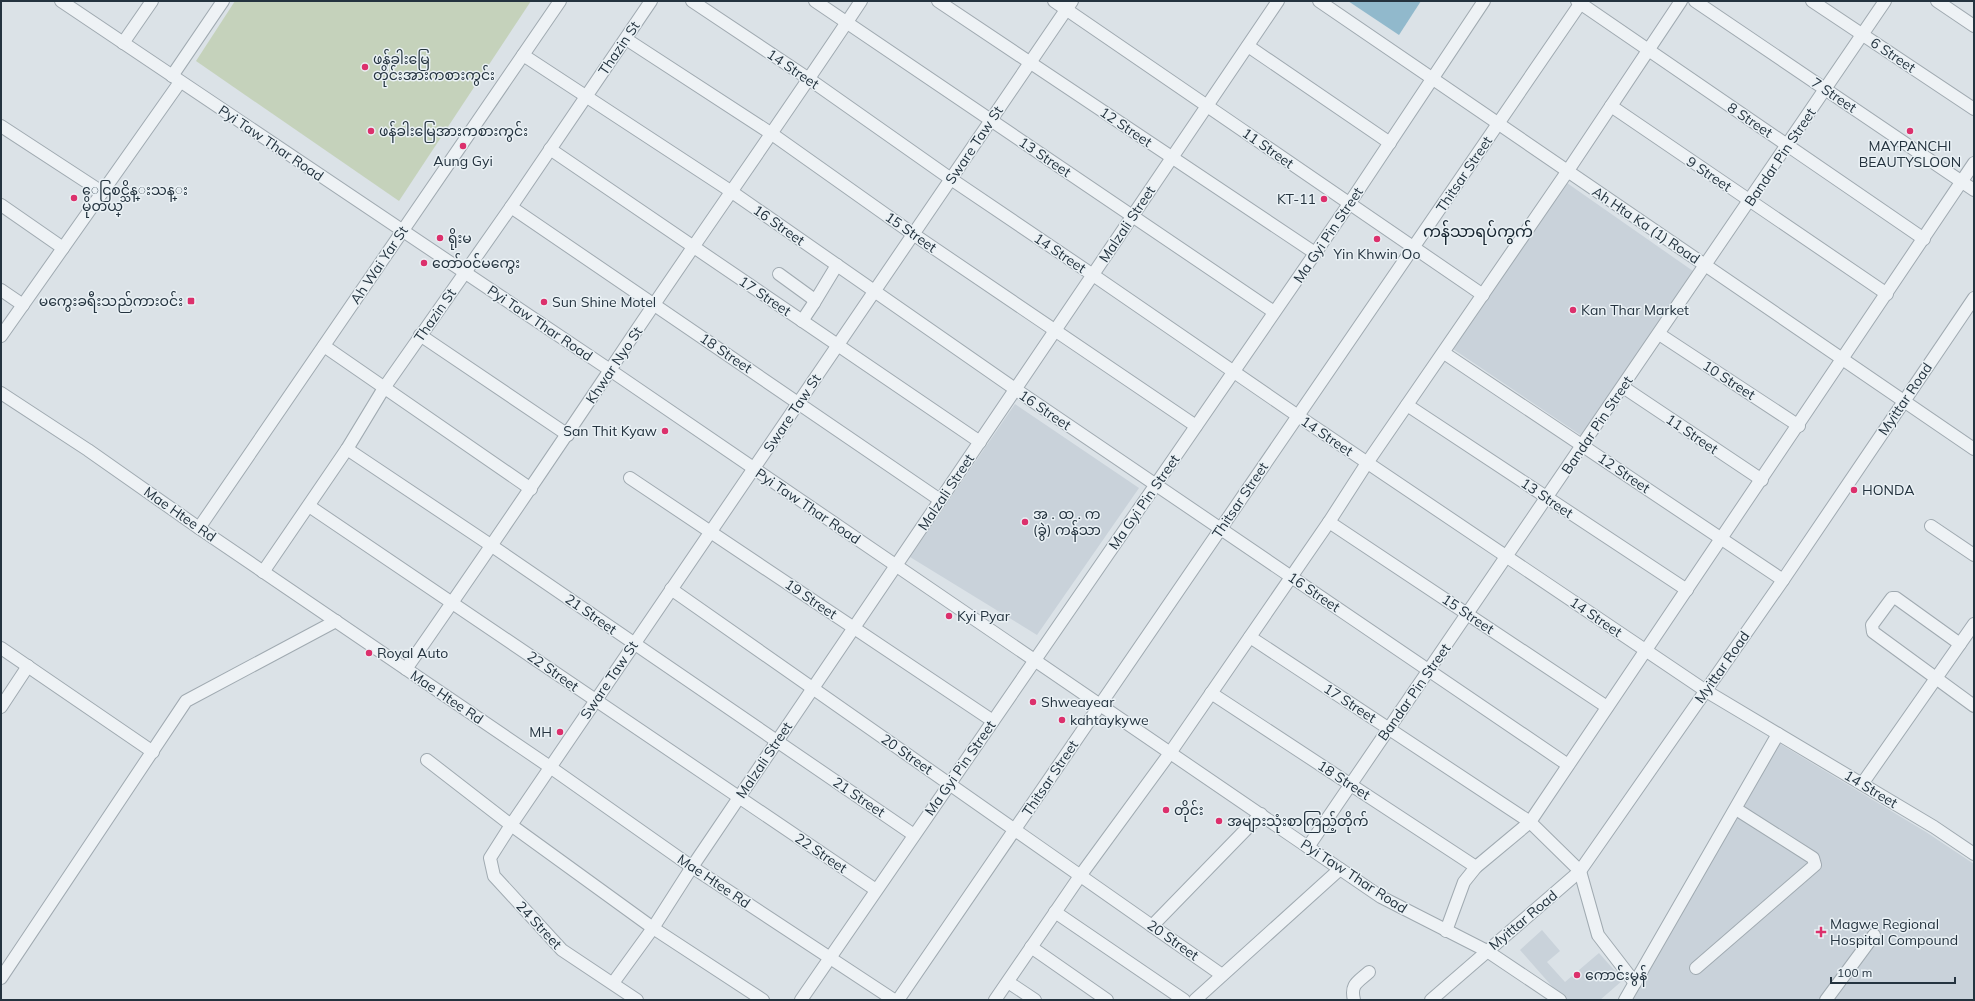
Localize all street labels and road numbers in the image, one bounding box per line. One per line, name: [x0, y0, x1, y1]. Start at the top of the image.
street label: Thazin St: [594, 18, 644, 78]
street label: 6 Street: [1867, 33, 1919, 77]
street label: 14 Street: [763, 45, 823, 93]
street label: 7 Street: [1808, 73, 1860, 117]
street label: 8 Street: [1724, 98, 1776, 142]
street label: Pyi Taw Thar Road: [215, 101, 327, 185]
street label: Sware Taw St: [941, 102, 1007, 188]
street label: 12 Street: [1096, 103, 1156, 151]
street label: Bandar Pin Street: [1740, 104, 1820, 210]
street label: 11 Street: [1239, 124, 1297, 172]
street label: 13 Street: [1015, 133, 1075, 181]
street label: Thitsar Street: [1432, 133, 1496, 215]
street label: 9 Street: [1683, 152, 1735, 196]
street label: Malzali Street: [1095, 182, 1159, 266]
street label: Ah Hta Ka (1) Road: [1589, 182, 1703, 268]
street label: Ma Gyi Pin Street: [1289, 184, 1367, 286]
street label: 16 Street: [750, 201, 808, 249]
street label: 15 Street: [882, 208, 940, 256]
street label: Ah Wai Yar St: [346, 222, 412, 308]
street label: 14 Street: [1030, 229, 1090, 277]
street label: 17 Street: [735, 272, 795, 320]
street label: Pyi Taw Thar Road: [484, 281, 596, 365]
street label: Thazin St: [410, 285, 460, 345]
street label: Khwar Nyo St: [582, 323, 646, 407]
street label: 18 Street: [696, 329, 756, 377]
street label: 10 Street: [1699, 356, 1759, 404]
street label: Myittar Road: [1874, 359, 1936, 439]
street label: Sware Taw St: [759, 370, 825, 456]
street label: Bandar Pin Street: [1557, 372, 1637, 478]
street label: 16 Street: [1015, 386, 1075, 434]
street label: 11 Street: [1662, 410, 1722, 458]
street label: 14 Street: [1297, 412, 1357, 460]
street label: 12 Street: [1594, 449, 1654, 497]
street label: Malzali Street: [914, 450, 978, 534]
street label: Ma Gyi Pin Street: [1105, 451, 1183, 553]
street label: Thitsar Street: [1208, 459, 1272, 541]
street label: Pyi Taw Thar Road: [752, 464, 864, 548]
street label: 13 Street: [1517, 474, 1577, 522]
street label: Mae Htee Rd: [140, 483, 220, 545]
street label: 16 Street: [1284, 568, 1344, 616]
street label: 19 Street: [781, 575, 841, 623]
street label: 21 Street: [562, 590, 620, 638]
street label: 15 Street: [1438, 590, 1498, 638]
street label: 14 Street: [1566, 593, 1626, 641]
street label: Myittar Road: [1691, 627, 1753, 707]
street label: Sware Taw St: [576, 637, 642, 723]
street label: Bandar Pin Street: [1374, 640, 1454, 744]
street label: 22 Street: [524, 647, 582, 695]
street label: Mae Htee Rd: [407, 666, 487, 728]
street label: 17 Street: [1320, 679, 1380, 727]
street label: Ma Gyi Pin Street: [921, 717, 999, 819]
street label: Malzali Street: [732, 718, 796, 802]
street label: 20 Street: [878, 730, 936, 778]
street label: Thitsar Street: [1018, 737, 1082, 819]
street label: 18 Street: [1314, 756, 1374, 804]
street label: 14 Street: [1841, 766, 1901, 812]
street label: 21 Street: [829, 773, 889, 821]
street label: 22 Street: [791, 829, 851, 877]
street label: Pyi Taw Thar Road: [1297, 835, 1411, 917]
street label: Mae Htee Rd: [674, 850, 754, 912]
street label: Myittar Road: [1485, 886, 1561, 954]
street label: 24 Street: [512, 897, 566, 953]
street label: 20 Street: [1144, 916, 1202, 964]

